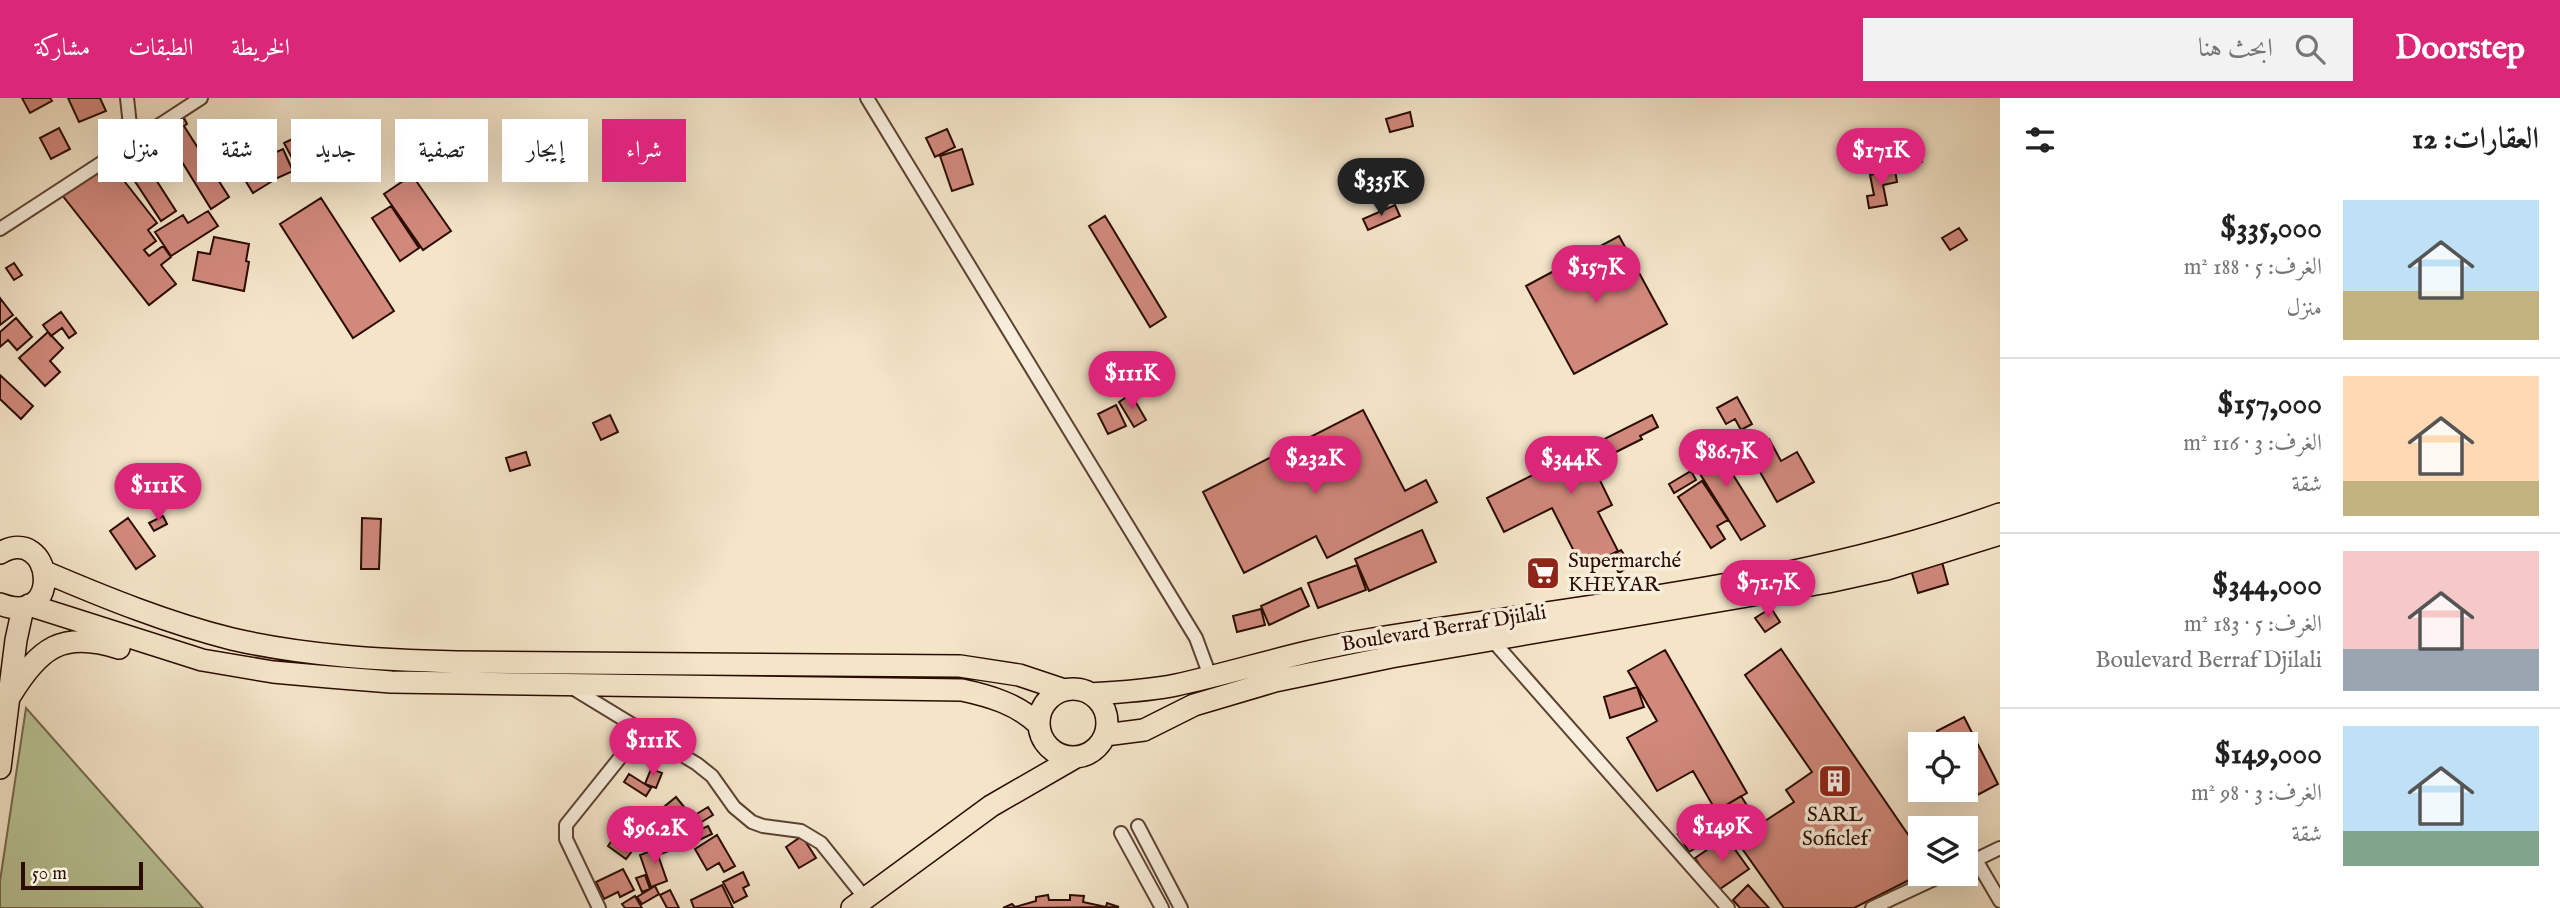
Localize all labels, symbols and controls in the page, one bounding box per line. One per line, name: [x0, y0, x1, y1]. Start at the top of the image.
search box: [1863, 18, 2353, 81]
text: Doorstep: [2395, 28, 2525, 70]
icon: search: [2291, 30, 2329, 68]
text: ابحث هنا: [2198, 32, 2273, 65]
text: مشاركة: [35, 33, 90, 64]
text: الطبقات: [128, 33, 194, 64]
text: الخريطة: [232, 33, 290, 64]
chip: منزل: [98, 119, 183, 182]
chip: شقة: [197, 119, 277, 182]
chip: جديد: [291, 119, 381, 182]
chip: تصفية: [395, 119, 488, 182]
chip: إيجار: [502, 119, 588, 182]
chip: شراء: [602, 119, 686, 182]
icon: filters: [2021, 121, 2059, 159]
text: العقارات: 12: [2412, 121, 2539, 159]
pin: $171K: [1832, 129, 1930, 188]
text: $171K: [1852, 136, 1910, 165]
pin: $335K: [1332, 158, 1430, 218]
text: $335K: [1354, 166, 1408, 195]
text: $335,000: [2220, 210, 2322, 248]
icon: home: [2399, 228, 2483, 312]
pin: $157K: [1547, 246, 1645, 305]
text: $157K: [1567, 253, 1625, 282]
text: الغرف: 5 · 188 m²: [2184, 253, 2322, 282]
text: منزل: [2287, 294, 2322, 323]
pin: $111K: [1083, 352, 1181, 411]
text: $111K: [1104, 359, 1160, 388]
text: $157,000: [2217, 386, 2322, 424]
icon: home: [2399, 404, 2483, 488]
text: الغرف: 3 · 116 m²: [2183, 429, 2322, 458]
pin: $86.7K: [1669, 430, 1783, 489]
pin: $232K: [1266, 436, 1364, 496]
pin: $344K: [1522, 436, 1620, 496]
text: $86.7K: [1695, 437, 1757, 466]
text: $232K: [1285, 444, 1345, 473]
text: $344K: [1541, 444, 1601, 473]
pin: $111K: [109, 464, 207, 523]
text: شقة: [2292, 470, 2322, 499]
text: $111K: [130, 471, 186, 500]
place label: Supermarché KHEYAR: [1568, 548, 1682, 599]
supermarket icon: Supermarché KHEYAR: [1524, 554, 1562, 592]
pin: $71.7K: [1711, 560, 1825, 620]
text: $344,000: [2212, 567, 2322, 605]
text: $71.7K: [1736, 568, 1800, 597]
icon: home: [2399, 579, 2483, 663]
street label: Boulevard Berraf Djilali: [1340, 599, 1548, 659]
text: الغرف: 5 · 183 m²: [2184, 610, 2322, 639]
text: Boulevard Berraf Djilali: [2095, 646, 2322, 675]
pin: $111K: [604, 718, 702, 778]
text: $111K: [625, 726, 681, 755]
map controls: [1908, 732, 1978, 886]
button: locate: [1908, 732, 1978, 802]
text: $149,000: [2214, 736, 2322, 774]
icon: home: [2399, 754, 2483, 838]
building icon: SARL Soficlef: [1816, 762, 1854, 800]
text: الغرف: 3 · 98 m²: [2191, 779, 2322, 808]
place label: SARL Soficlef: [1802, 802, 1871, 853]
pin: $149K: [1673, 804, 1771, 864]
pin: $96.2K: [598, 806, 712, 866]
text: $149K: [1692, 812, 1752, 841]
text: $96.2K: [623, 814, 687, 843]
button: layers: [1908, 816, 1978, 886]
text: شقة: [2292, 820, 2322, 849]
scale bar: [21, 859, 144, 891]
text: 50 m: [32, 862, 67, 886]

